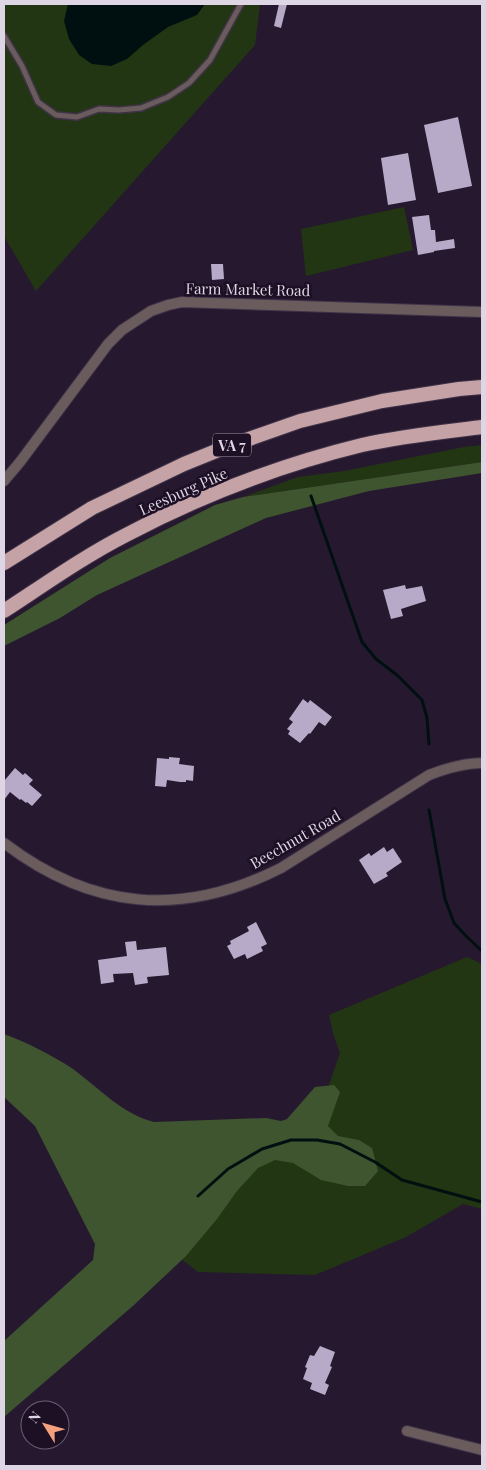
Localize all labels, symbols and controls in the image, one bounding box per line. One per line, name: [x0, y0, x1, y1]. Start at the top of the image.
street label: Farm Market Road: [185, 278, 311, 300]
road number: VA 7: [213, 434, 251, 456]
street label: Leesburg Pike: [136, 463, 230, 519]
street label: Beechnut Road: [246, 805, 344, 873]
north arrow: [20, 1400, 70, 1450]
text: N: [24, 1407, 45, 1427]

